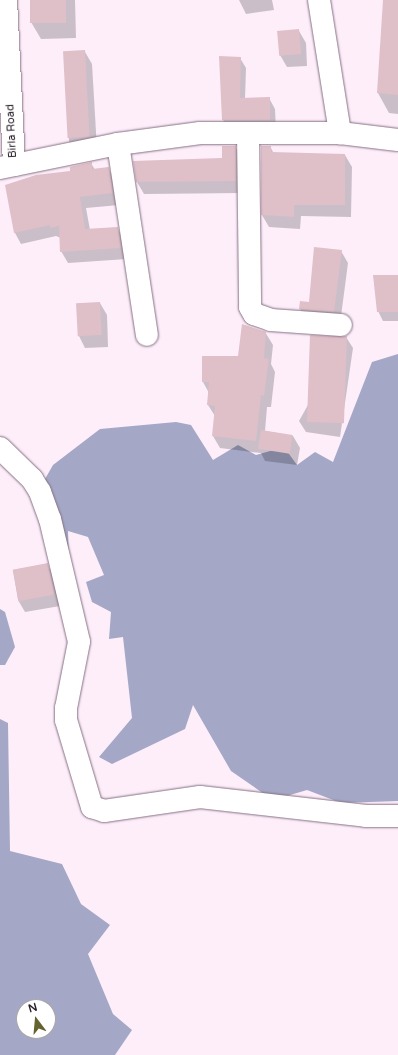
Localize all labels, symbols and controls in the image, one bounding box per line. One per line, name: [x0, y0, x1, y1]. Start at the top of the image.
street label: Birla Road: [4, 104, 20, 158]
north arrow: [16, 999, 56, 1039]
text: N: [27, 1000, 39, 1015]

